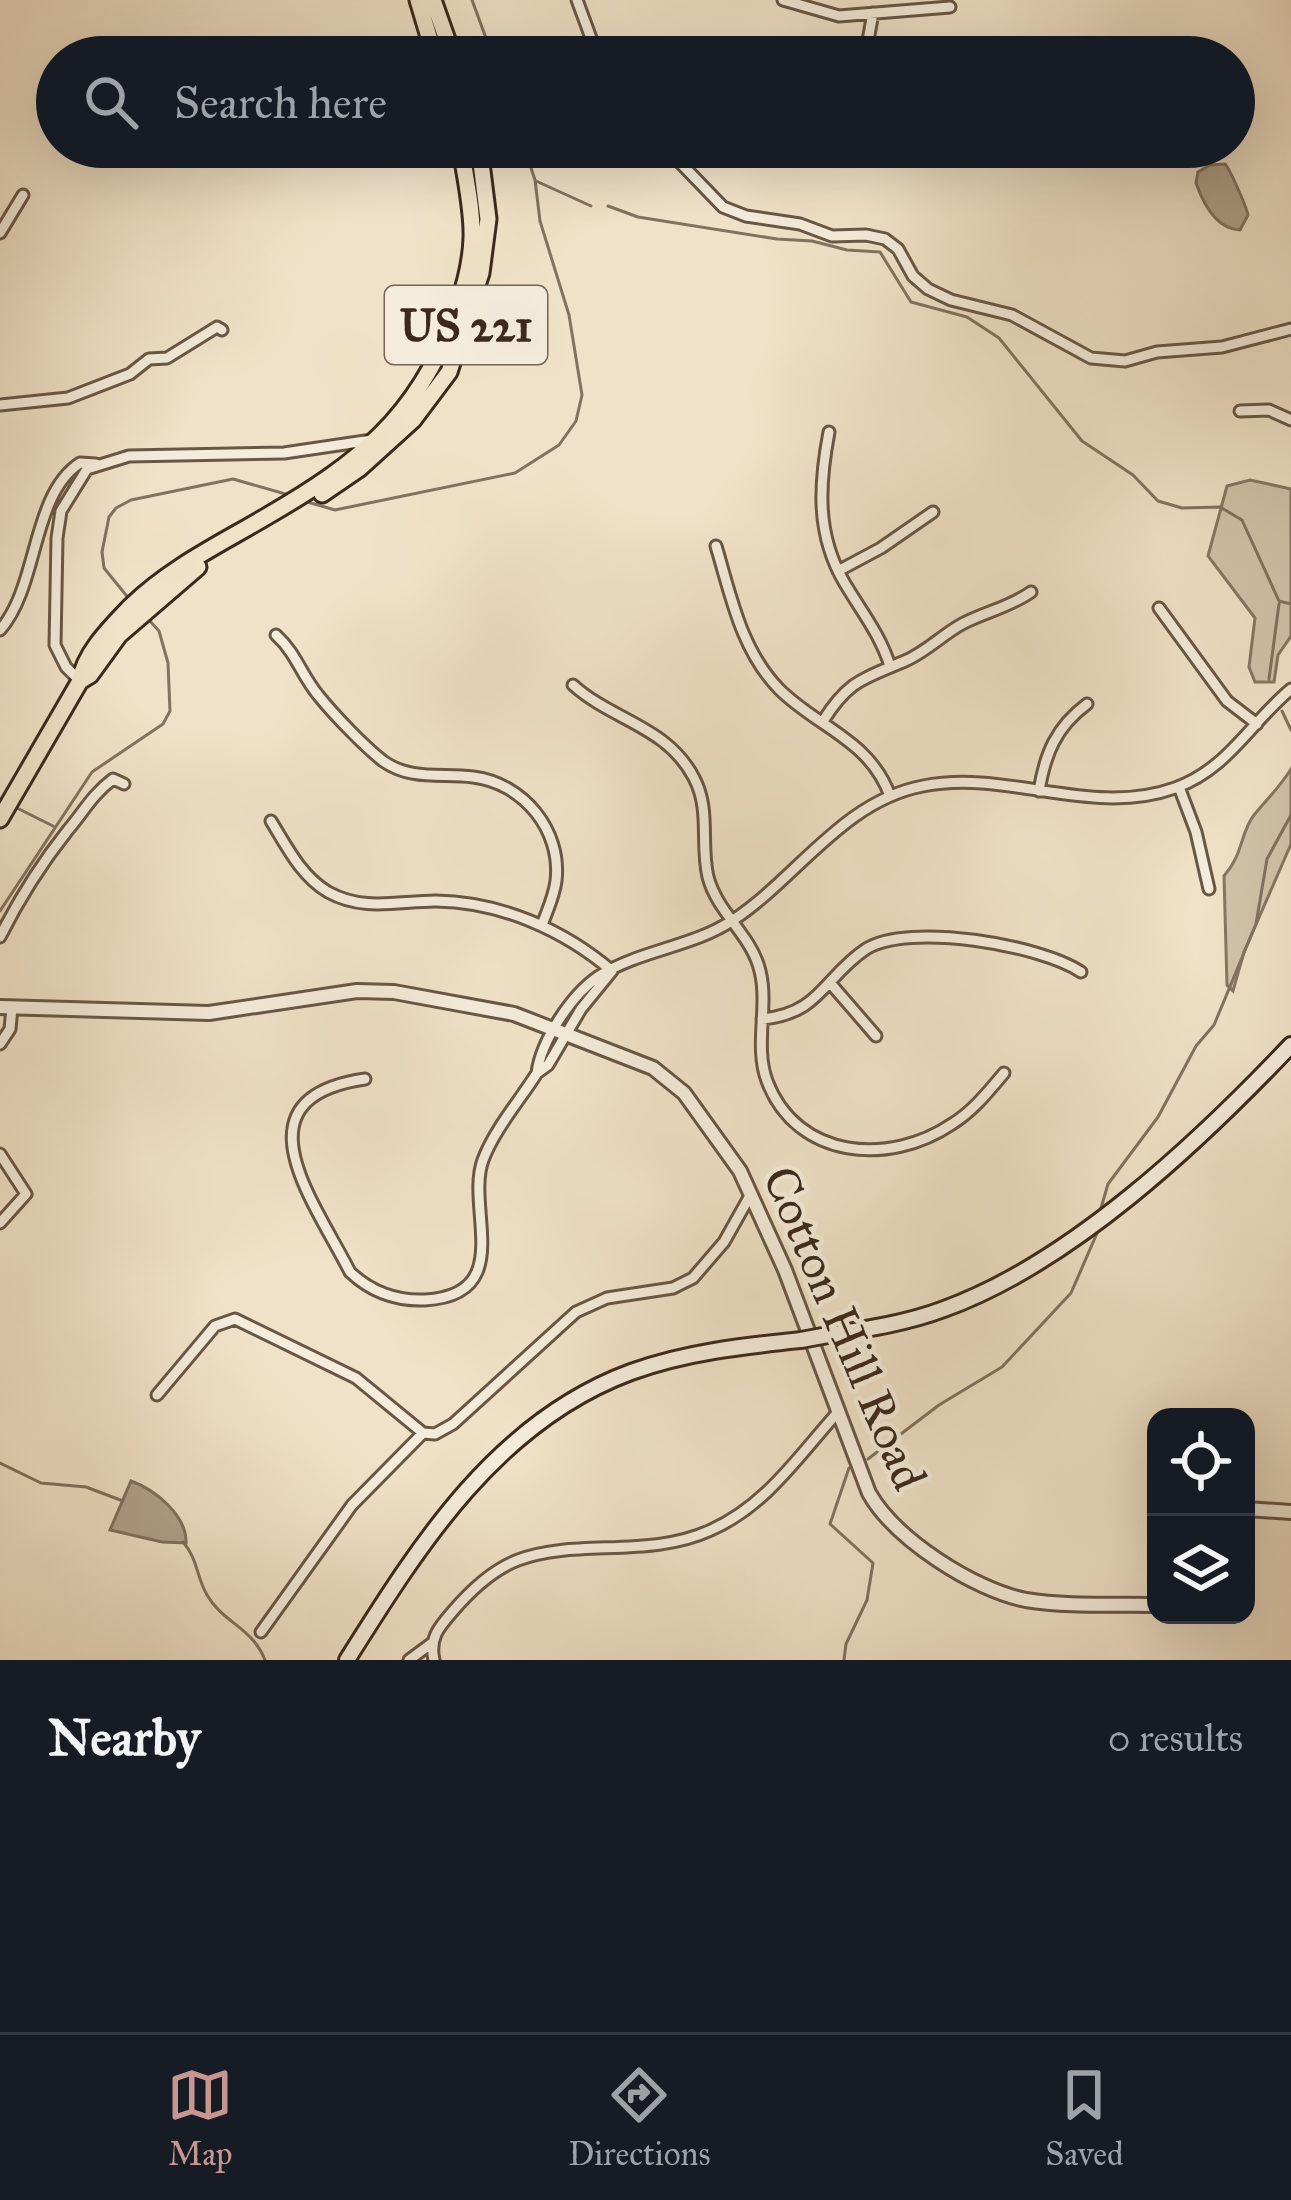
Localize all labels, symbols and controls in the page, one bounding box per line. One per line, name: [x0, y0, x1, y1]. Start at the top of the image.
search box: [36, 36, 1255, 168]
icon: search: [78, 69, 144, 135]
text: Search here: [174, 75, 387, 130]
road number: US 221: [385, 286, 547, 364]
street label: Cotton Hill Road: [750, 1157, 940, 1499]
map controls: [1147, 1408, 1255, 1624]
button: locate: [1147, 1408, 1255, 1516]
button: layers: [1147, 1516, 1255, 1624]
text: Nearby: [48, 1707, 200, 1769]
text: 0 results: [1108, 1714, 1243, 1762]
tab: Map: [167, 2062, 233, 2174]
tab: Directions: [568, 2062, 710, 2174]
tab: Saved: [1045, 2062, 1124, 2174]

